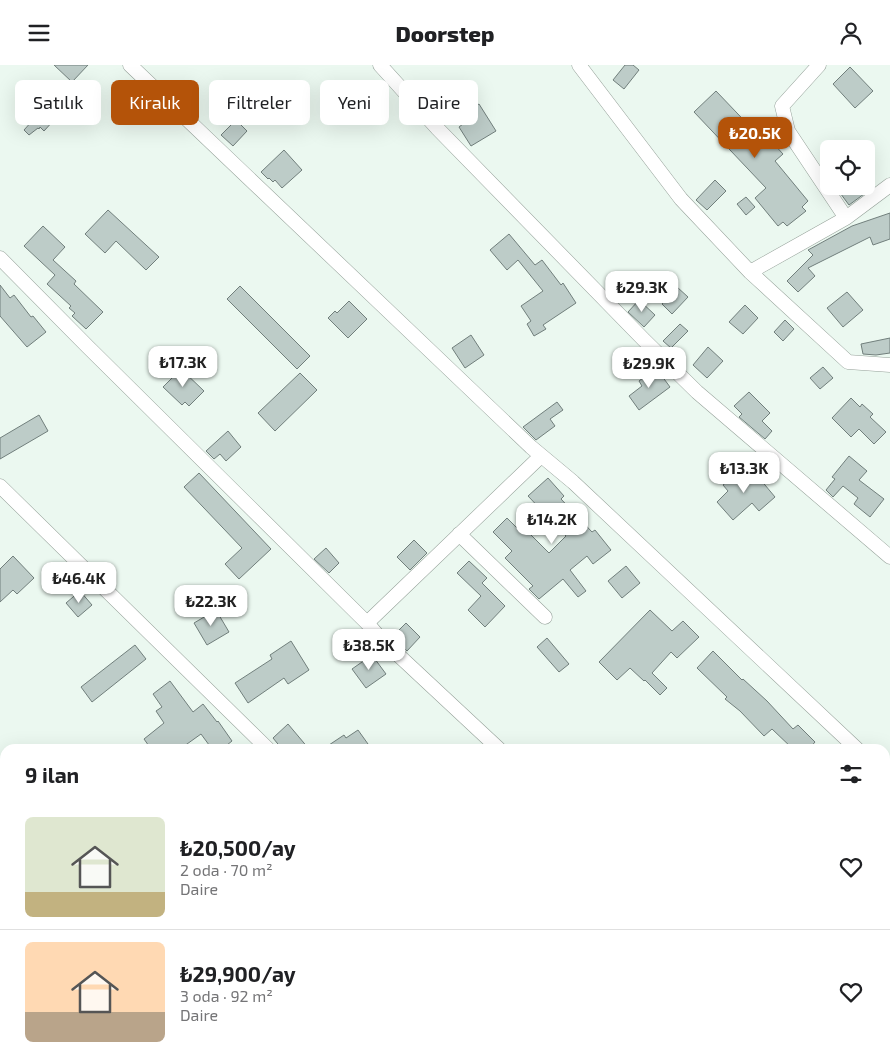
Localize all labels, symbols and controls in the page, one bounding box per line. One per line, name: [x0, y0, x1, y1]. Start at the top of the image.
icon: menu: [25, 19, 53, 47]
icon: person: [837, 19, 865, 47]
text: Doorstep: [396, 20, 494, 46]
chip: Satılık: [15, 80, 101, 125]
chip: Kiralık: [111, 80, 199, 125]
chip: Filtreler: [209, 80, 310, 125]
chip: Yeni: [320, 80, 389, 125]
chip: Daire: [399, 80, 478, 125]
pin: ₺20.5K: [714, 117, 796, 159]
text: ₺20.5K: [729, 123, 781, 142]
map controls: [820, 140, 875, 195]
button: locate: [820, 140, 875, 195]
pin: ₺29.3K: [601, 271, 683, 313]
text: ₺29.3K: [616, 277, 668, 296]
pin: ₺17.3K: [142, 345, 224, 388]
pin: ₺29.9K: [608, 347, 690, 389]
text: ₺17.3K: [159, 352, 207, 371]
text: ₺29.9K: [623, 353, 675, 372]
pin: ₺13.3K: [703, 451, 785, 494]
text: ₺13.3K: [720, 458, 768, 477]
pin: ₺14.2K: [511, 503, 593, 545]
text: ₺14.2K: [527, 509, 577, 528]
pin: ₺46.4K: [38, 561, 120, 604]
text: ₺46.4K: [52, 568, 106, 587]
pin: ₺22.3K: [170, 585, 252, 627]
text: ₺22.3K: [185, 591, 237, 610]
pin: ₺38.5K: [328, 629, 410, 671]
text: ₺38.5K: [343, 635, 395, 654]
icon: filters: [837, 760, 865, 788]
text: 9 ilan: [25, 762, 79, 787]
text: ₺20,500/ay: [180, 835, 296, 860]
icon: home: [65, 837, 125, 897]
icon: heart: [837, 853, 865, 881]
text: 2 oda · 70 m²: [180, 860, 273, 879]
text: Daire: [180, 879, 218, 898]
text: ₺29,900/ay: [180, 961, 296, 986]
icon: home: [65, 962, 125, 1022]
icon: heart: [837, 978, 865, 1006]
text: 3 oda · 92 m²: [180, 986, 273, 1005]
text: Daire: [180, 1005, 218, 1024]

